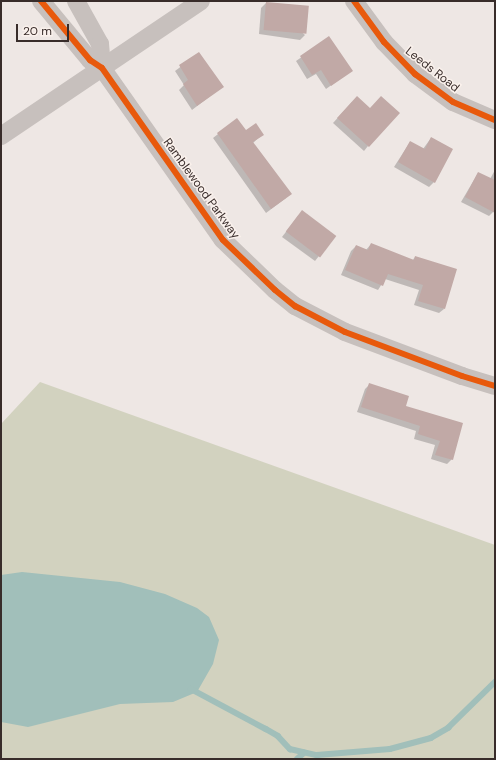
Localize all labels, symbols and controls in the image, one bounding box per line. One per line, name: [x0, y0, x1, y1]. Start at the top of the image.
scale bar: [18, 16, 71, 42]
text: 20 m: [23, 23, 52, 39]
street label: Leeds Road: [402, 45, 462, 95]
street label: Ramblewood Parkway: [160, 136, 242, 242]

